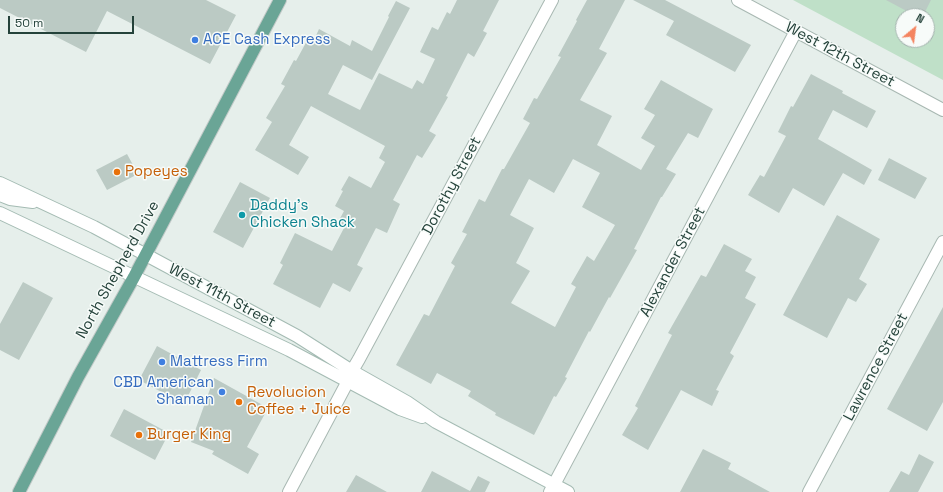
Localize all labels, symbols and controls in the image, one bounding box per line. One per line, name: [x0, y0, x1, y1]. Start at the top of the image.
scale bar: [10, 8, 136, 34]
north arrow: [895, 8, 935, 48]
text: N: [914, 10, 927, 26]
text: 50 m: [15, 15, 43, 31]
street label: West 12th Street: [782, 19, 898, 91]
place label: ACE Cash Express: [203, 31, 330, 49]
marker: ACE Cash Express: [190, 35, 200, 45]
street label: Dorothy Street: [419, 134, 485, 238]
place label: Popeyes: [125, 163, 188, 181]
marker: Popeyes: [112, 167, 122, 177]
place label: Daddy's Chicken Shack: [250, 197, 355, 232]
street label: North Shepherd Drive: [73, 198, 163, 342]
street label: Alexander Street: [636, 204, 710, 320]
marker: Daddy's Chicken Shack: [237, 210, 247, 220]
street label: West 11th Street: [165, 260, 279, 332]
street label: Lawrence Street: [840, 310, 912, 424]
place label: Mattress Firm: [170, 353, 268, 371]
marker: Mattress Firm: [157, 357, 167, 367]
place label: CBD American Shaman: [113, 374, 214, 409]
place label: Revolucion Coffee + Juice: [247, 384, 351, 419]
marker: CBD American Shaman: [217, 387, 227, 397]
marker: Revolucion Coffee + Juice: [234, 397, 244, 407]
place label: Burger King: [147, 426, 231, 444]
marker: Burger King: [134, 430, 144, 440]

